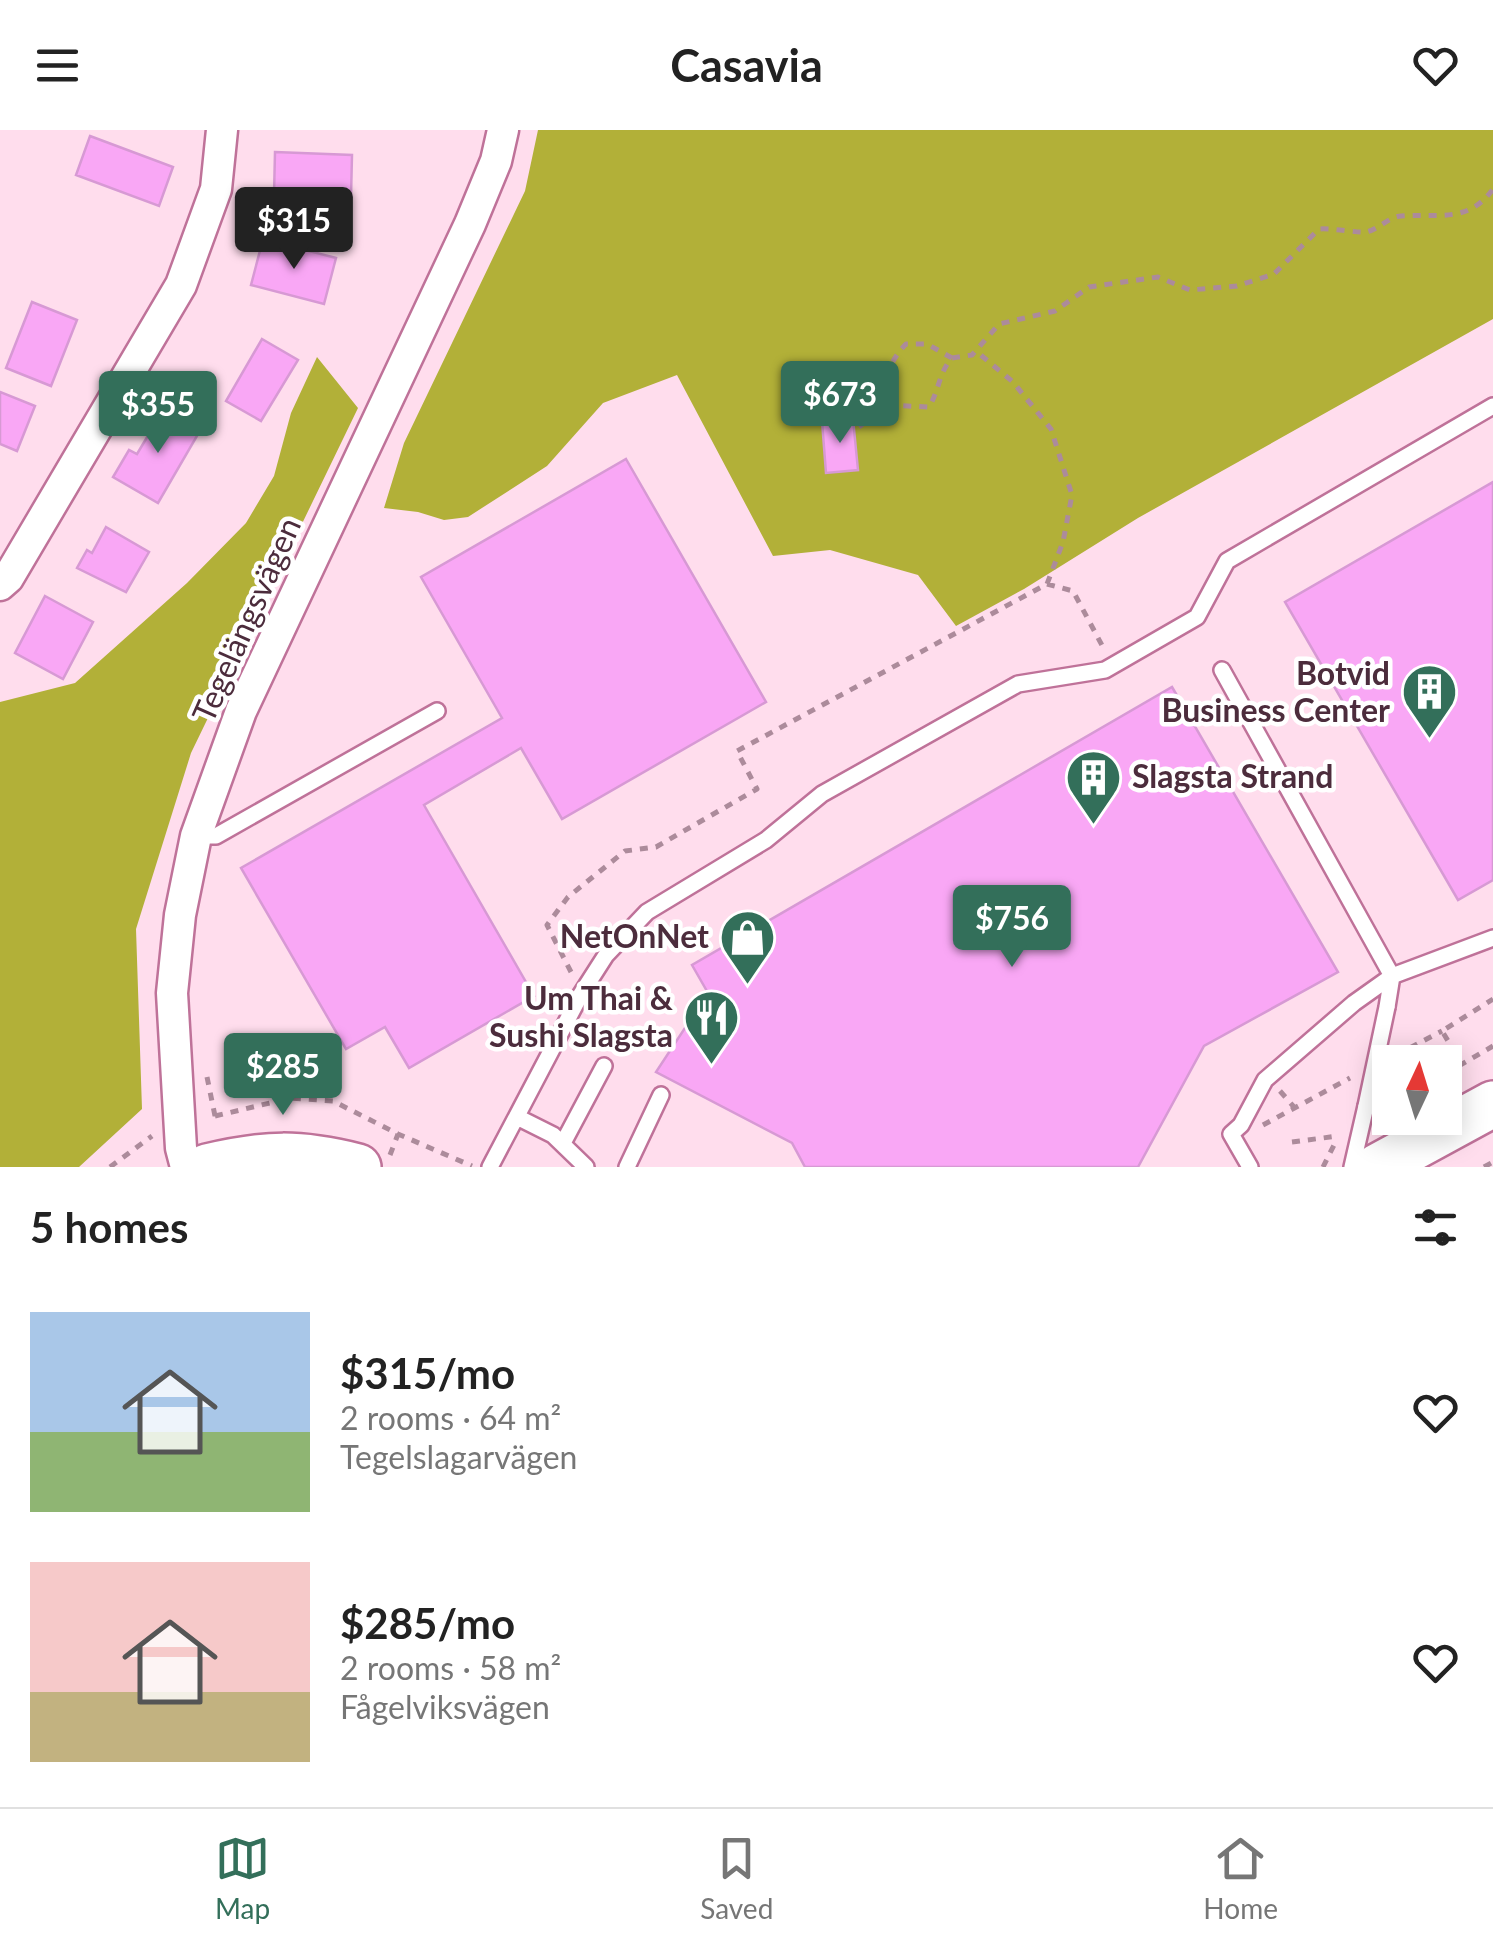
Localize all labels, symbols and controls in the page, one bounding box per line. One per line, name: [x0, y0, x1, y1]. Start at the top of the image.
icon: menu: [30, 38, 85, 93]
text: Casavia: [670, 38, 823, 92]
icon: heart: [1408, 38, 1463, 93]
pin: $315: [235, 187, 353, 272]
text: $315: [257, 200, 331, 239]
pin: $673: [781, 361, 899, 446]
pin: $355: [99, 371, 217, 456]
text: $673: [803, 374, 877, 413]
text: $355: [121, 384, 195, 423]
street label: Tegelängsvägen: [183, 511, 308, 728]
place label: Botvid Business Center: [1161, 653, 1390, 729]
building icon: Botvid Business Center: [1399, 662, 1459, 741]
building icon: Slagsta Strand: [1063, 747, 1123, 826]
place label: Slagsta Strand: [1132, 756, 1333, 795]
pin: $756: [953, 885, 1071, 970]
text: $756: [975, 898, 1049, 937]
shop icon: NetOnNet: [718, 907, 778, 986]
place label: NetOnNet: [560, 916, 709, 955]
place label: Um Thai & Sushi Slagsta: [489, 978, 674, 1054]
restaurant icon: Um Thai & Sushi Slagsta: [682, 987, 742, 1066]
pin: $285: [224, 1033, 342, 1118]
north arrow: [1372, 1045, 1462, 1135]
map controls: [1372, 1045, 1462, 1135]
text: $285: [246, 1046, 320, 1085]
icon: filters: [1408, 1200, 1463, 1255]
text: 5 homes: [30, 1202, 188, 1252]
text: $315/mo: [340, 1348, 515, 1398]
icon: home: [110, 1352, 230, 1472]
icon: heart: [1408, 1385, 1463, 1440]
text: 2 rooms · 64 m²: [340, 1398, 561, 1437]
text: Tegelslagarvägen: [340, 1437, 577, 1476]
text: $285/mo: [340, 1598, 515, 1648]
icon: home: [110, 1602, 230, 1722]
icon: heart: [1408, 1635, 1463, 1690]
text: 2 rooms · 58 m²: [340, 1648, 561, 1687]
text: Fågelviksvägen: [340, 1687, 550, 1726]
tab: Map: [215, 1831, 270, 1925]
tab: Saved: [700, 1831, 773, 1925]
tab: Home: [1203, 1831, 1278, 1925]

